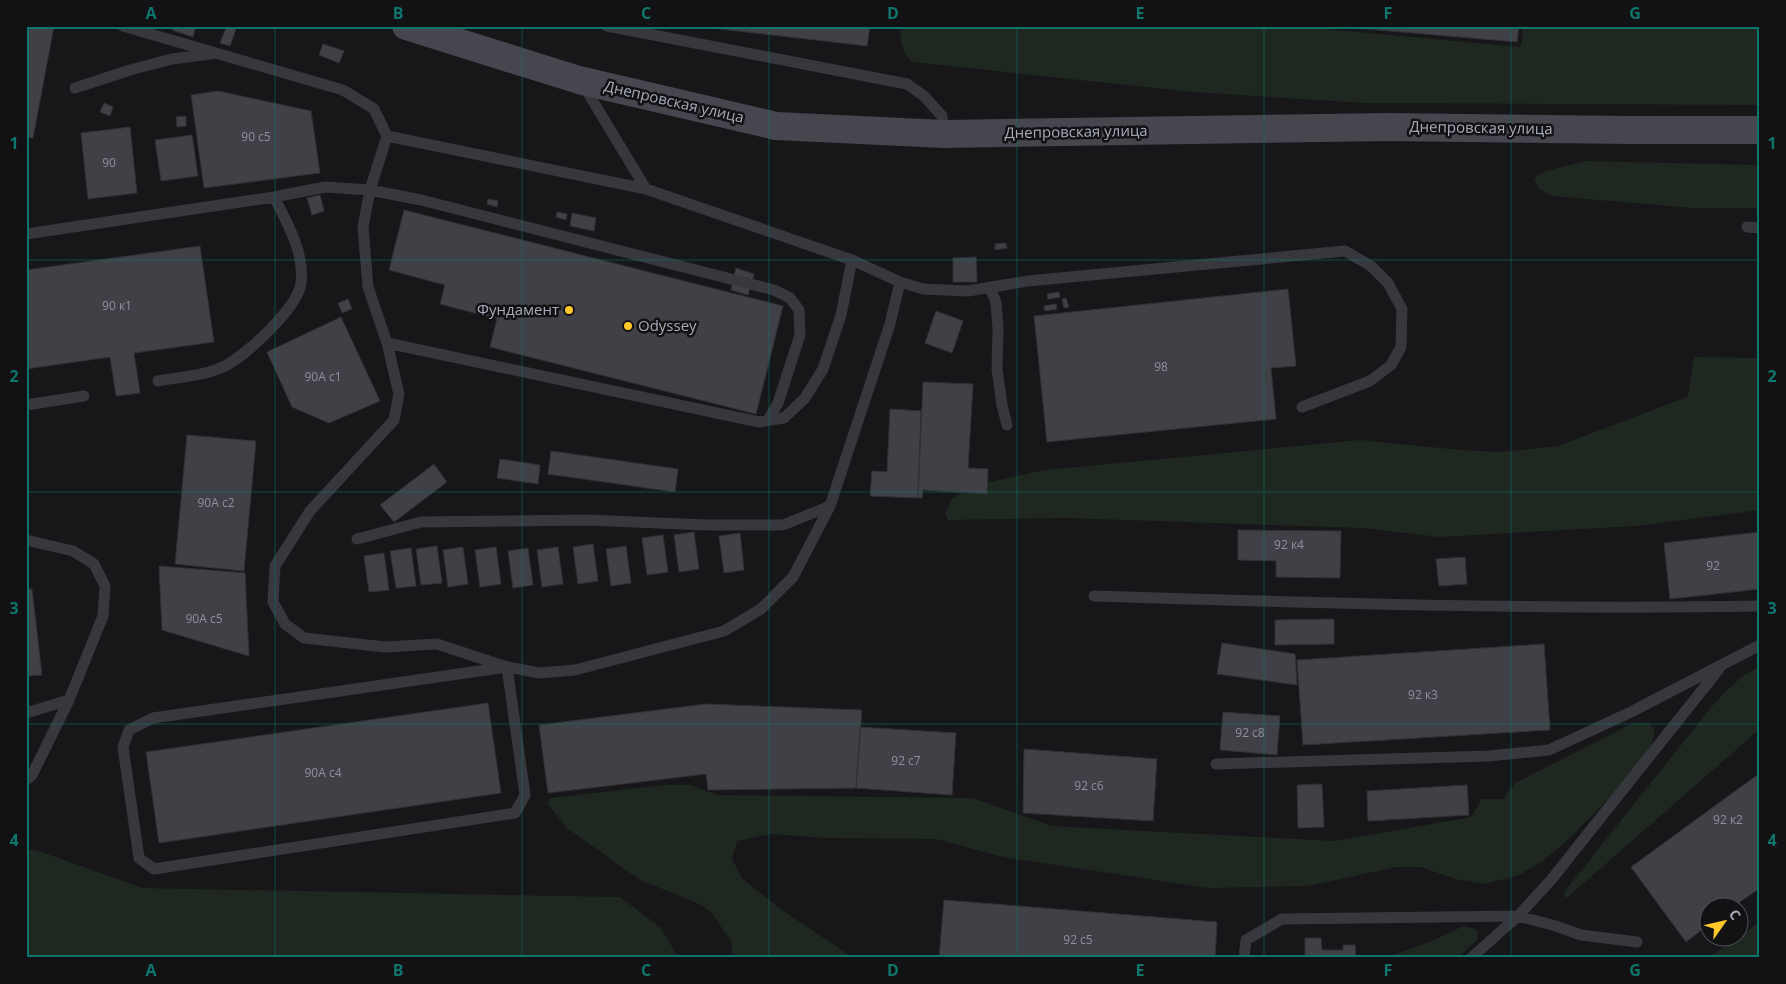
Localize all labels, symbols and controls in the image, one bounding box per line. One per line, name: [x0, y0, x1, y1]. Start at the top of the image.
text: A: [145, 2, 157, 24]
text: B: [393, 2, 403, 24]
text: C: [641, 2, 651, 24]
text: D: [887, 2, 899, 24]
text: E: [1136, 2, 1145, 24]
text: F: [1384, 2, 1392, 24]
text: G: [1629, 2, 1641, 24]
street label: Днепровская улица: [602, 75, 746, 127]
street label: Днепровская улица: [1409, 116, 1553, 138]
street label: Днепровская улица: [1004, 120, 1148, 142]
house number: 90 с5: [241, 128, 271, 145]
text: 1: [9, 132, 19, 154]
text: 1: [1767, 132, 1777, 154]
house number: 90: [102, 154, 116, 171]
house number: 90 к1: [102, 297, 132, 314]
place label: Фундамент: [477, 299, 559, 319]
marker: Фундамент: [563, 304, 575, 316]
place label: Odyssey: [638, 315, 697, 335]
marker: Odyssey: [622, 320, 634, 332]
house number: 98: [1154, 358, 1168, 375]
text: 2: [9, 365, 19, 387]
text: 2: [1767, 365, 1777, 387]
house number: 90А с1: [304, 368, 342, 385]
house number: 90А с2: [197, 494, 235, 511]
house number: 92 к4: [1274, 536, 1304, 553]
house number: 92: [1706, 557, 1720, 574]
text: 3: [9, 597, 19, 619]
text: 3: [1767, 597, 1777, 619]
house number: 90А с5: [185, 610, 223, 627]
house number: 92 к3: [1408, 686, 1438, 703]
house number: 92 с8: [1235, 724, 1265, 741]
house number: 92 с7: [891, 752, 921, 769]
house number: 90А с4: [304, 764, 342, 781]
house number: 92 с6: [1074, 777, 1104, 794]
house number: 92 к2: [1713, 811, 1743, 828]
text: 4: [9, 829, 19, 851]
text: 4: [1767, 829, 1777, 851]
north arrow: [1698, 896, 1748, 946]
text: С: [1725, 905, 1746, 924]
house number: 92 с5: [1063, 931, 1093, 948]
text: A: [145, 959, 157, 981]
text: B: [393, 959, 403, 981]
text: C: [641, 959, 651, 981]
text: D: [887, 959, 899, 981]
text: E: [1136, 959, 1145, 981]
text: F: [1384, 959, 1392, 981]
text: G: [1629, 959, 1641, 981]

